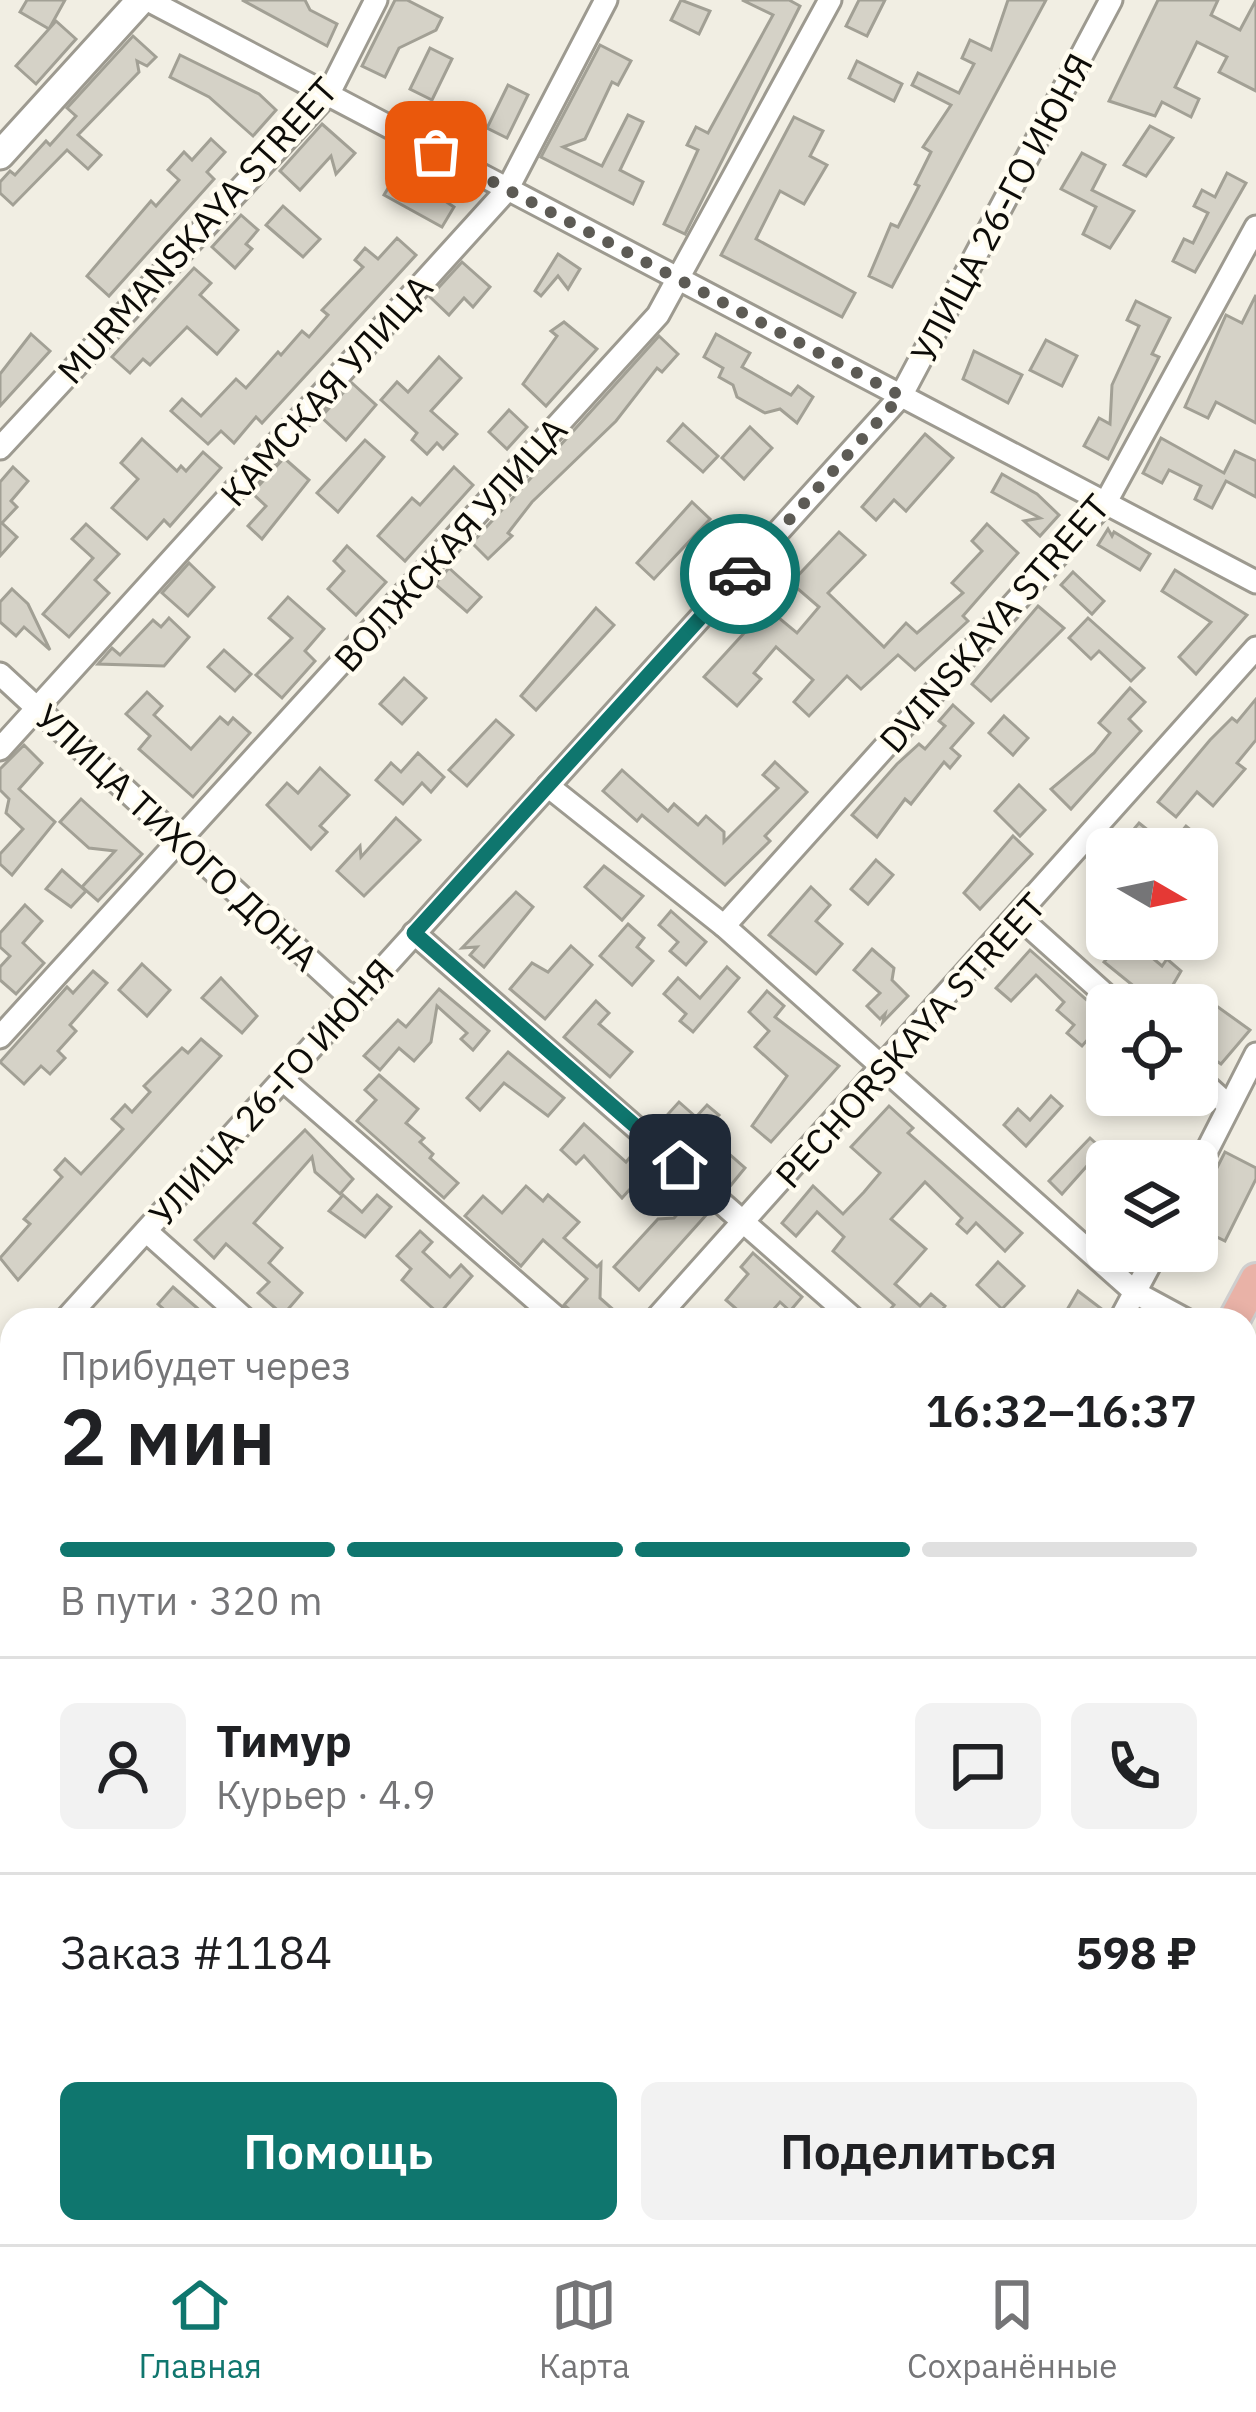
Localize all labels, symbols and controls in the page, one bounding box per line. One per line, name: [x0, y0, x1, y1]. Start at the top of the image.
street label: УЛИЦА 26-ГО ИЮНЯ: [899, 45, 1103, 371]
street label: MURMANSKAYA STREET: [47, 67, 347, 393]
pin: [385, 101, 487, 203]
icon: bag: [403, 119, 469, 185]
street label: КАМСКАЯ УЛИЦА: [210, 264, 442, 516]
street label: ВОЛЖСКАЯ УЛИЦА: [323, 407, 577, 681]
street label: DVINSKAYA STREET: [869, 484, 1119, 762]
courier: [680, 514, 800, 634]
icon: car: [707, 541, 773, 607]
street label: УЛИЦА ТИХОГО ДОНА: [25, 693, 329, 981]
north arrow: [1086, 828, 1218, 960]
map controls: [1086, 828, 1218, 1272]
street label: PECHORSKAYA STREET: [765, 882, 1055, 1198]
street label: УЛИЦА 26-ГО ИЮНЯ: [138, 948, 404, 1236]
button: locate: [1086, 984, 1218, 1116]
pin: [629, 1114, 731, 1216]
icon: home: [647, 1132, 713, 1198]
button: layers: [1086, 1140, 1218, 1272]
text: Прибудет через: [60, 1340, 351, 1391]
text: 16:32–16:37: [926, 1381, 1197, 1439]
text: 2 мин: [60, 1385, 276, 1486]
text: В пути · 320 m: [60, 1575, 323, 1626]
button: person: [60, 1703, 186, 1829]
button: chat: [915, 1703, 1041, 1829]
button: phone: [1071, 1703, 1197, 1829]
text: Тимур: [216, 1711, 352, 1769]
text: Курьер · 4.9: [216, 1769, 436, 1820]
text: Заказ #1184: [60, 1923, 332, 1981]
text: 598 ₽: [1076, 1923, 1197, 1981]
button: Помощь: [60, 2082, 617, 2220]
button: Поделиться: [641, 2082, 1197, 2220]
tab: Главная: [139, 2272, 262, 2387]
tab: Карта: [539, 2272, 630, 2387]
tab: Сохранённые: [907, 2272, 1117, 2387]

